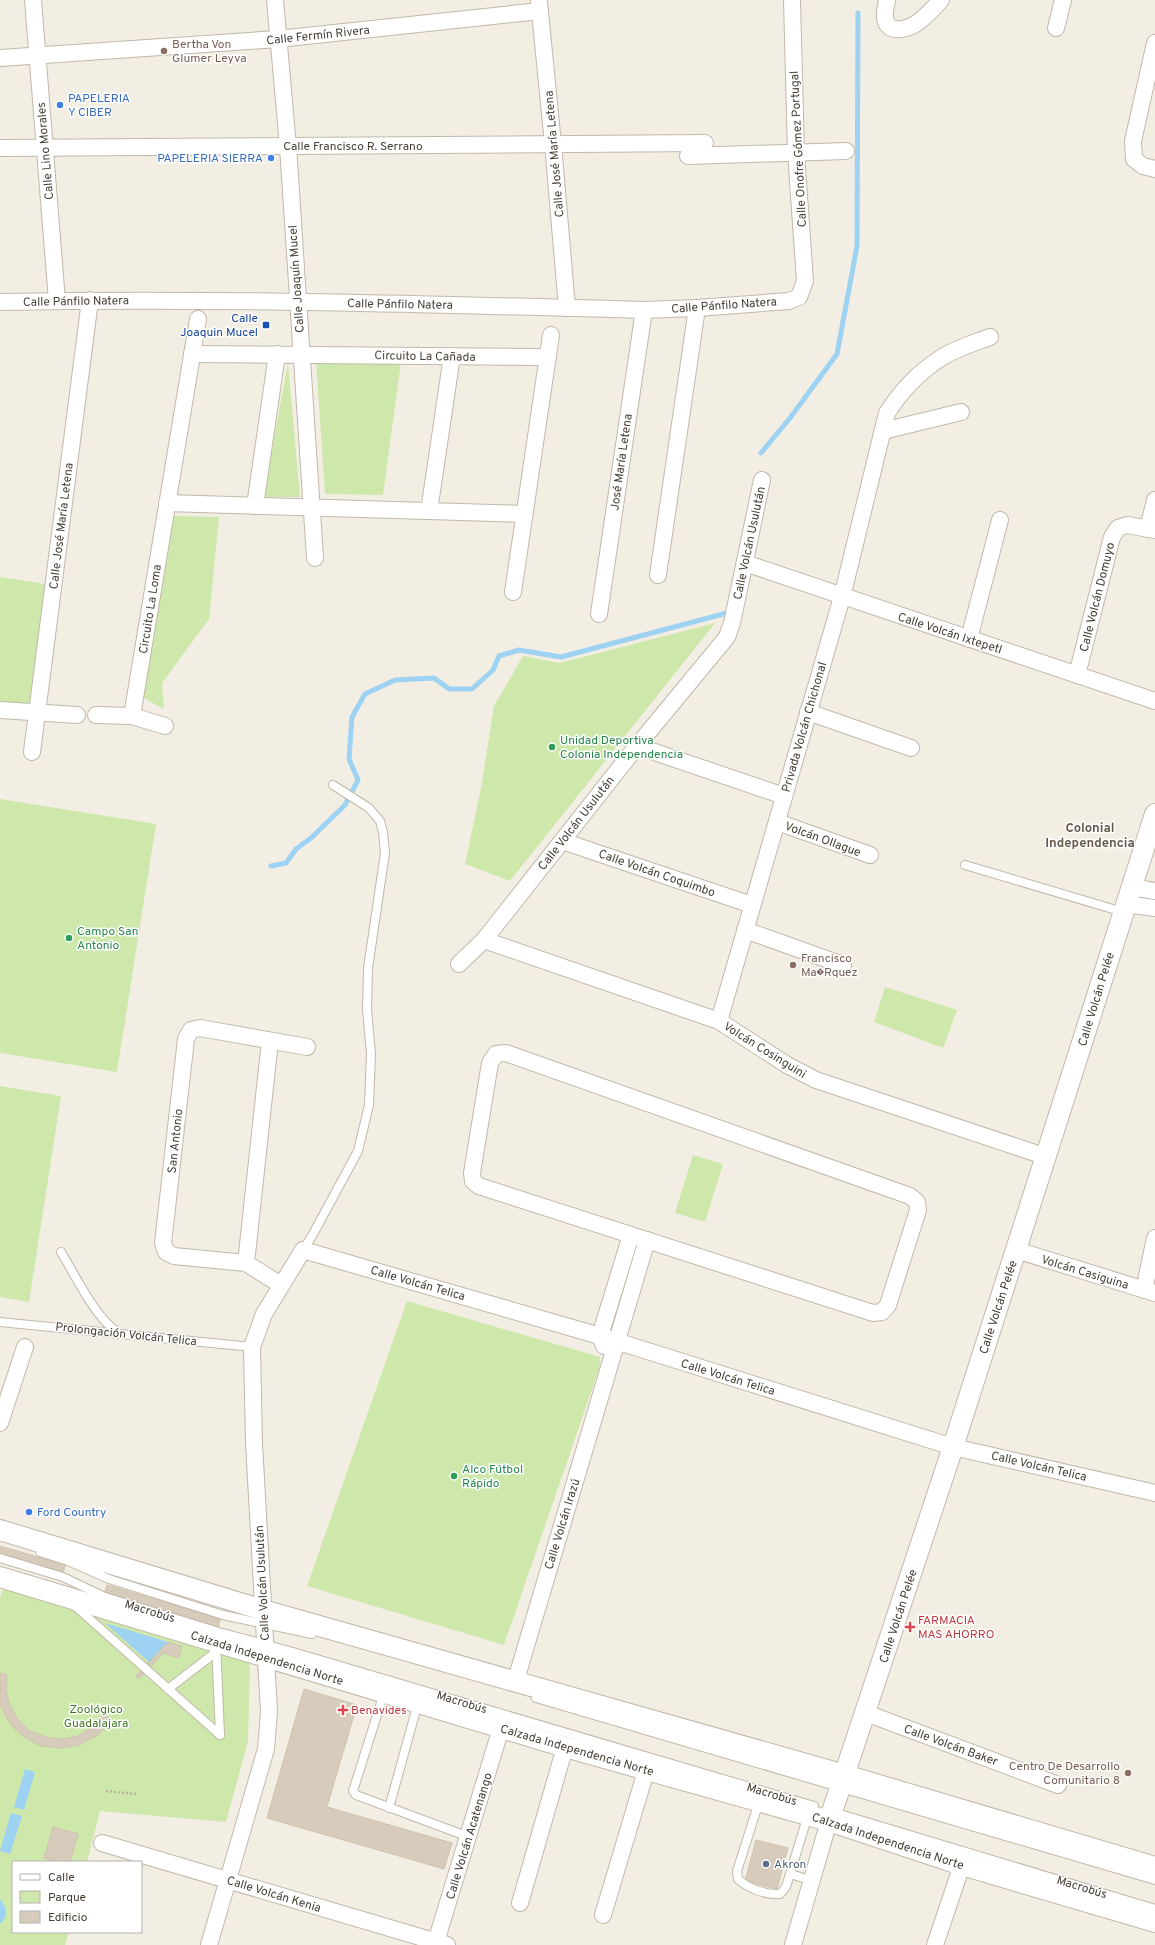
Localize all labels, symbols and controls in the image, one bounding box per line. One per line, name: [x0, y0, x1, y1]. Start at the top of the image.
street label: Calle Fermín Rivera: [266, 23, 371, 49]
place label: Bertha Von Glumer Leyva: [172, 37, 246, 67]
marker: Bertha Von Glumer Leyva: [159, 46, 169, 56]
street label: Calle Onofre Gómez Portugal: [787, 70, 811, 227]
street label: Calle José María Letena: [541, 90, 569, 218]
place label: PAPELERIA Y CIBER: [68, 91, 130, 121]
marker: PAPELERIA Y CIBER: [55, 100, 65, 110]
street label: Calle Lino Morales: [34, 101, 58, 200]
street label: Calle Francisco R. Serrano: [283, 139, 423, 155]
place label: PAPELERIA SIERRA: [157, 151, 263, 167]
marker: PAPELERIA SIERRA: [266, 153, 276, 163]
street label: Calle Joaquín Mucel: [285, 225, 309, 333]
street label: Calle Pánfilo Natera: [23, 293, 129, 311]
street label: Calle Pánfilo Natera: [671, 294, 777, 318]
street label: Calle Pánfilo Natera: [347, 296, 453, 314]
place label: Calle Joaquin Mucel: [180, 311, 258, 341]
marker: Calle Joaquin Mucel: [261, 320, 271, 330]
street label: Circuito La Cañada: [374, 348, 476, 366]
street label: José María Letena: [607, 413, 637, 512]
street label: Calle José María Letena: [46, 462, 78, 590]
street label: Calle Volcán Usulután: [730, 485, 770, 601]
street label: Calle Volcán Domuyo: [1077, 541, 1119, 654]
street label: Circuito La Loma: [136, 563, 166, 655]
street label: Calle Volcán Ixtepetl: [895, 610, 1004, 658]
street label: Privada Volcán Chichonal: [779, 660, 831, 794]
place label: Unidad Deportiva Colonia Independencia: [560, 733, 683, 763]
marker: Unidad Deportiva Colonia Independencia: [547, 742, 557, 752]
street label: Calle Volcán Usulután: [535, 773, 619, 874]
street label: Volcán Ollague: [782, 819, 863, 861]
district label: Colonial Independencia: [1045, 821, 1135, 852]
street label: Calle Volcán Coquimbo: [596, 846, 718, 902]
place label: Campo San Antonio: [77, 924, 138, 954]
marker: Campo San Antonio: [64, 933, 74, 943]
street label: Calle Volcán Pelée: [1075, 950, 1119, 1048]
place label: Francisco Ma�Rquez: [801, 951, 858, 981]
marker: Francisco Ma�Rquez: [788, 960, 798, 970]
street label: Volcán Cosinguini: [720, 1019, 809, 1083]
street label: San Antonio: [165, 1108, 187, 1174]
street label: Volcán Casiguina: [1039, 1252, 1130, 1294]
street label: Calle Volcán Pelée: [976, 1258, 1022, 1356]
street label: Calle Volcán Telica: [368, 1263, 467, 1305]
street label: Prolongación Volcán Telica: [54, 1320, 197, 1350]
street label: Calle Volcán Telica: [679, 1356, 777, 1400]
street label: Calle Volcán Telica: [989, 1448, 1088, 1486]
place label: Alco Fútbol Rápido: [462, 1462, 523, 1492]
marker: Alco Fútbol Rápido: [449, 1471, 459, 1481]
street label: Calle Volcán Irazú: [541, 1477, 584, 1572]
place label: Ford Country: [37, 1505, 106, 1521]
marker: Ford Country: [24, 1507, 34, 1517]
street label: Calle Volcán Usulután: [252, 1525, 274, 1641]
street label: Calle Volcán Pelée: [876, 1567, 922, 1665]
street label: Macrobús: [123, 1597, 177, 1627]
place label: FARMACIA MAS AHORRO: [918, 1613, 995, 1643]
marker: FARMACIA MAS AHORRO: [905, 1622, 915, 1632]
street label: Calzada Independencia Norte: [188, 1628, 345, 1690]
street label: Macrobús: [435, 1688, 489, 1718]
park label: Zoológico Guadalajara: [64, 1702, 128, 1732]
place label: Benavides: [351, 1703, 407, 1719]
marker: Benavides: [338, 1705, 348, 1715]
street label: Calzada Independencia Norte: [498, 1721, 655, 1781]
street label: Calle Volcán Baker: [901, 1721, 1000, 1771]
place label: Centro De Desarrollo Comunitario 8: [1009, 1759, 1120, 1789]
marker: Centro De Desarrollo Comunitario 8: [1123, 1768, 1133, 1778]
street label: Calle Volcán Acatenango: [443, 1771, 497, 1902]
street label: Macrobús: [745, 1780, 799, 1810]
street label: Calzada Independencia Norte: [810, 1810, 966, 1874]
place label: Akron: [774, 1857, 806, 1873]
marker: Akron: [761, 1859, 771, 1869]
legend: [12, 1861, 142, 1933]
text: Calle: [48, 1870, 75, 1886]
street label: Calle Volcán Kenia: [225, 1873, 323, 1917]
street label: Macrobús: [1055, 1873, 1109, 1903]
text: Parque: [48, 1890, 86, 1906]
text: Edificio: [48, 1910, 88, 1926]

